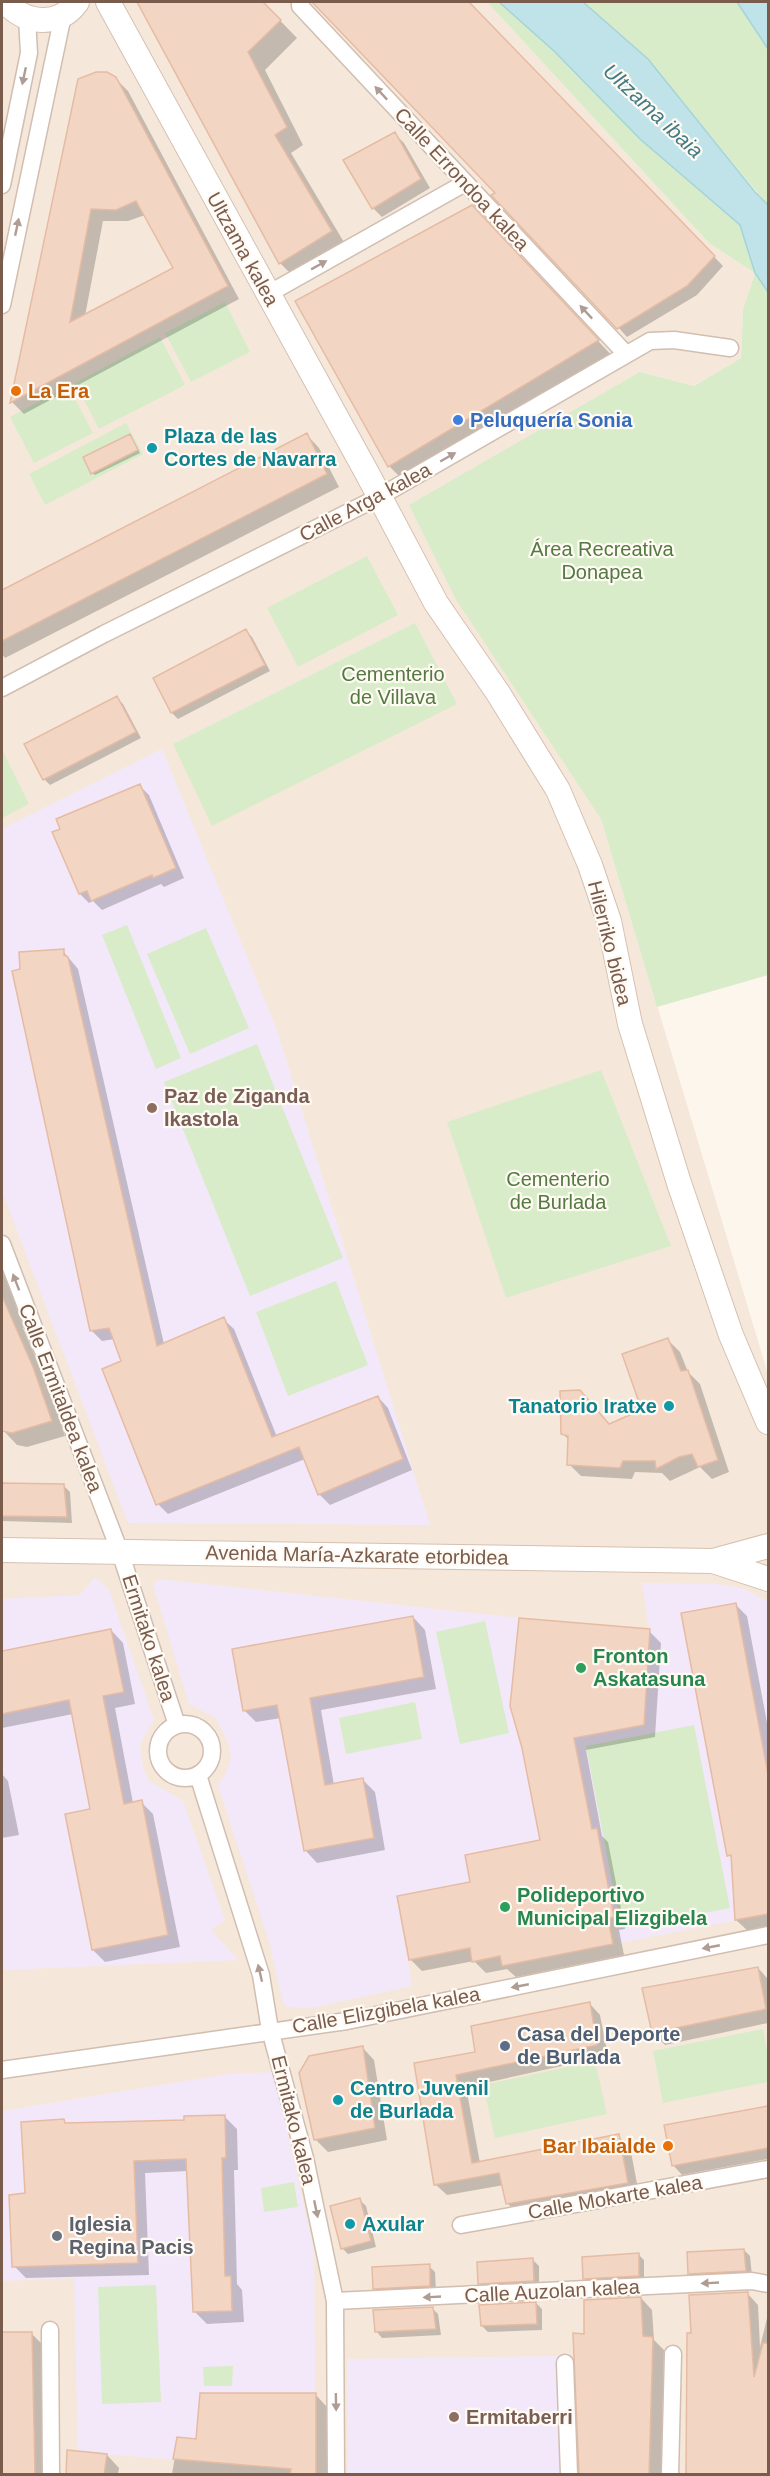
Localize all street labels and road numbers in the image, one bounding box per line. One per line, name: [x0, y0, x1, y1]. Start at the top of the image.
street label: Calle Errondoa kalea: [390, 103, 534, 255]
street label: Ultzama kalea: [203, 188, 284, 311]
street label: Calle Arga kalea: [296, 458, 435, 546]
street label: Hilerriko bidea: [584, 878, 636, 1009]
street label: Calle Ermitaldea kalea: [15, 1301, 107, 1496]
street label: Avenida María-Azkarate etorbidea: [205, 1541, 510, 1569]
street label: Ermitako kalea: [118, 1572, 180, 1705]
street label: Calle Elizgibela kalea: [290, 1983, 482, 2037]
street label: Ermitako kalea: [267, 2053, 321, 2188]
street label: Calle Mokarte kalea: [526, 2171, 705, 2223]
street label: Calle Auzolan kalea: [464, 2275, 641, 2307]

